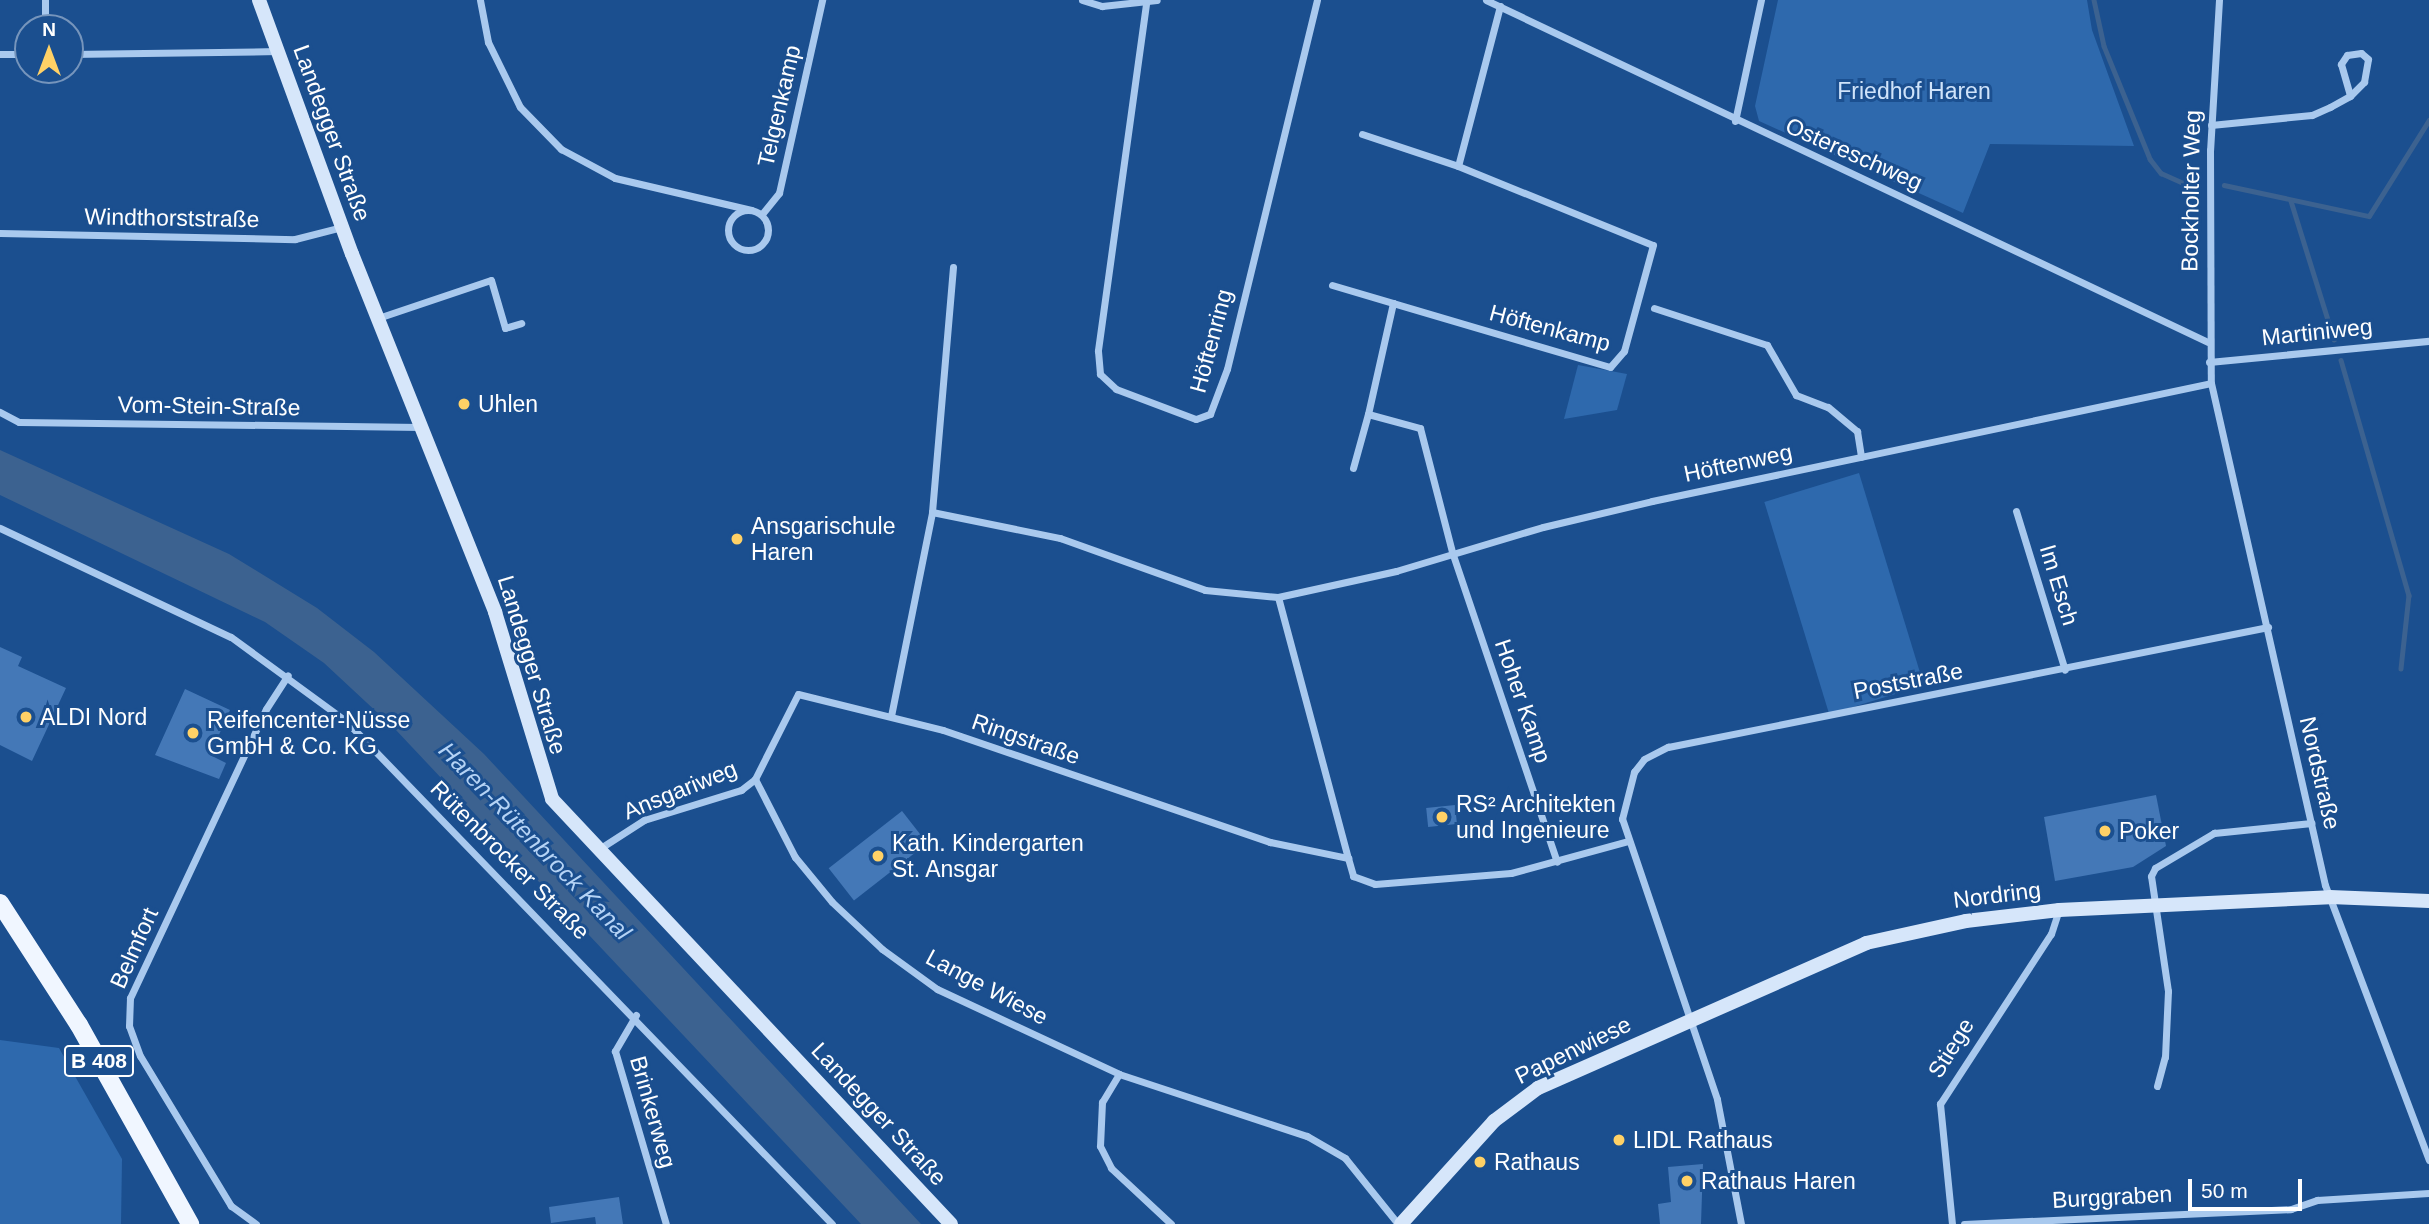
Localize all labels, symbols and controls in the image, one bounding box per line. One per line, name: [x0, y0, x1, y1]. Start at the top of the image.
north arrow: [14, 14, 84, 84]
text: N: [42, 19, 56, 40]
street label: Landegger Straße: [287, 41, 377, 225]
street label: Telgenkamp: [752, 42, 806, 170]
park label: Friedhof Haren: [1837, 77, 1991, 105]
street label: Bockholter Weg: [2176, 110, 2206, 272]
street label: Ostereschweg: [1781, 111, 1927, 197]
street label: Windthorststraße: [84, 203, 260, 233]
street label: Höftenring: [1184, 286, 1238, 396]
street label: Höftenkamp: [1487, 299, 1613, 357]
street label: Martiniweg: [2260, 312, 2374, 352]
place label: Uhlen: [478, 390, 538, 418]
street label: Vom-Stein-Straße: [117, 391, 301, 421]
marker: Uhlen: [456, 396, 472, 412]
street label: Höftenweg: [1681, 438, 1795, 488]
place label: Ansgarischule Haren: [751, 512, 895, 566]
marker: Ansgarischule Haren: [729, 531, 745, 547]
street label: Im Esch: [2034, 541, 2084, 629]
street label: Landegger Straße: [492, 572, 572, 758]
street label: Hoher Kamp: [1489, 635, 1557, 767]
street label: Poststraße: [1851, 657, 1965, 705]
place label: ALDI Nord: [40, 703, 147, 731]
place label: Reifencenter-Nüsse GmbH & Co. KG: [207, 706, 410, 760]
street label: Ringstraße: [968, 708, 1084, 770]
marker: ALDI Nord: [18, 709, 34, 725]
street label: Nordstraße: [2294, 714, 2346, 832]
marker: Reifencenter-Nüsse GmbH & Co. KG: [185, 725, 201, 741]
water label: Haren-Rütenbrock Kanal: [433, 736, 637, 946]
street label: Ansgariweg: [619, 755, 741, 825]
street label: Rütenbrocker Straße: [425, 775, 595, 945]
place label: RS² Architekten und Ingenieure: [1456, 790, 1617, 844]
marker: RS² Architekten und Ingenieure: [1434, 809, 1450, 825]
place label: Poker: [2119, 817, 2179, 845]
marker: Poker: [2097, 823, 2113, 839]
place label: Kath. Kindergarten St. Ansgar: [892, 829, 1084, 883]
marker: Kath. Kindergarten St. Ansgar: [870, 848, 886, 864]
street label: Nordring: [1952, 876, 2042, 914]
street label: Belmfort: [104, 903, 164, 993]
street label: Lange Wiese: [921, 943, 1053, 1031]
street label: Papenwiese: [1511, 1010, 1635, 1090]
street label: Stiege: [1922, 1013, 1980, 1083]
street label: Landegger Straße: [806, 1037, 952, 1191]
road number: B 408: [62, 1044, 136, 1078]
street label: Brinkerweg: [624, 1053, 682, 1171]
place label: LIDL Rathaus: [1633, 1126, 1774, 1154]
marker: LIDL Rathaus: [1611, 1132, 1627, 1148]
place label: Rathaus: [1494, 1148, 1580, 1176]
marker: Rathaus: [1472, 1154, 1488, 1170]
scale bar: [2191, 1164, 2305, 1208]
place label: Rathaus Haren: [1701, 1167, 1856, 1195]
marker: Rathaus Haren: [1679, 1173, 1695, 1189]
text: 50 m: [2201, 1179, 2248, 1202]
street label: Burggraben: [2051, 1180, 2173, 1214]

